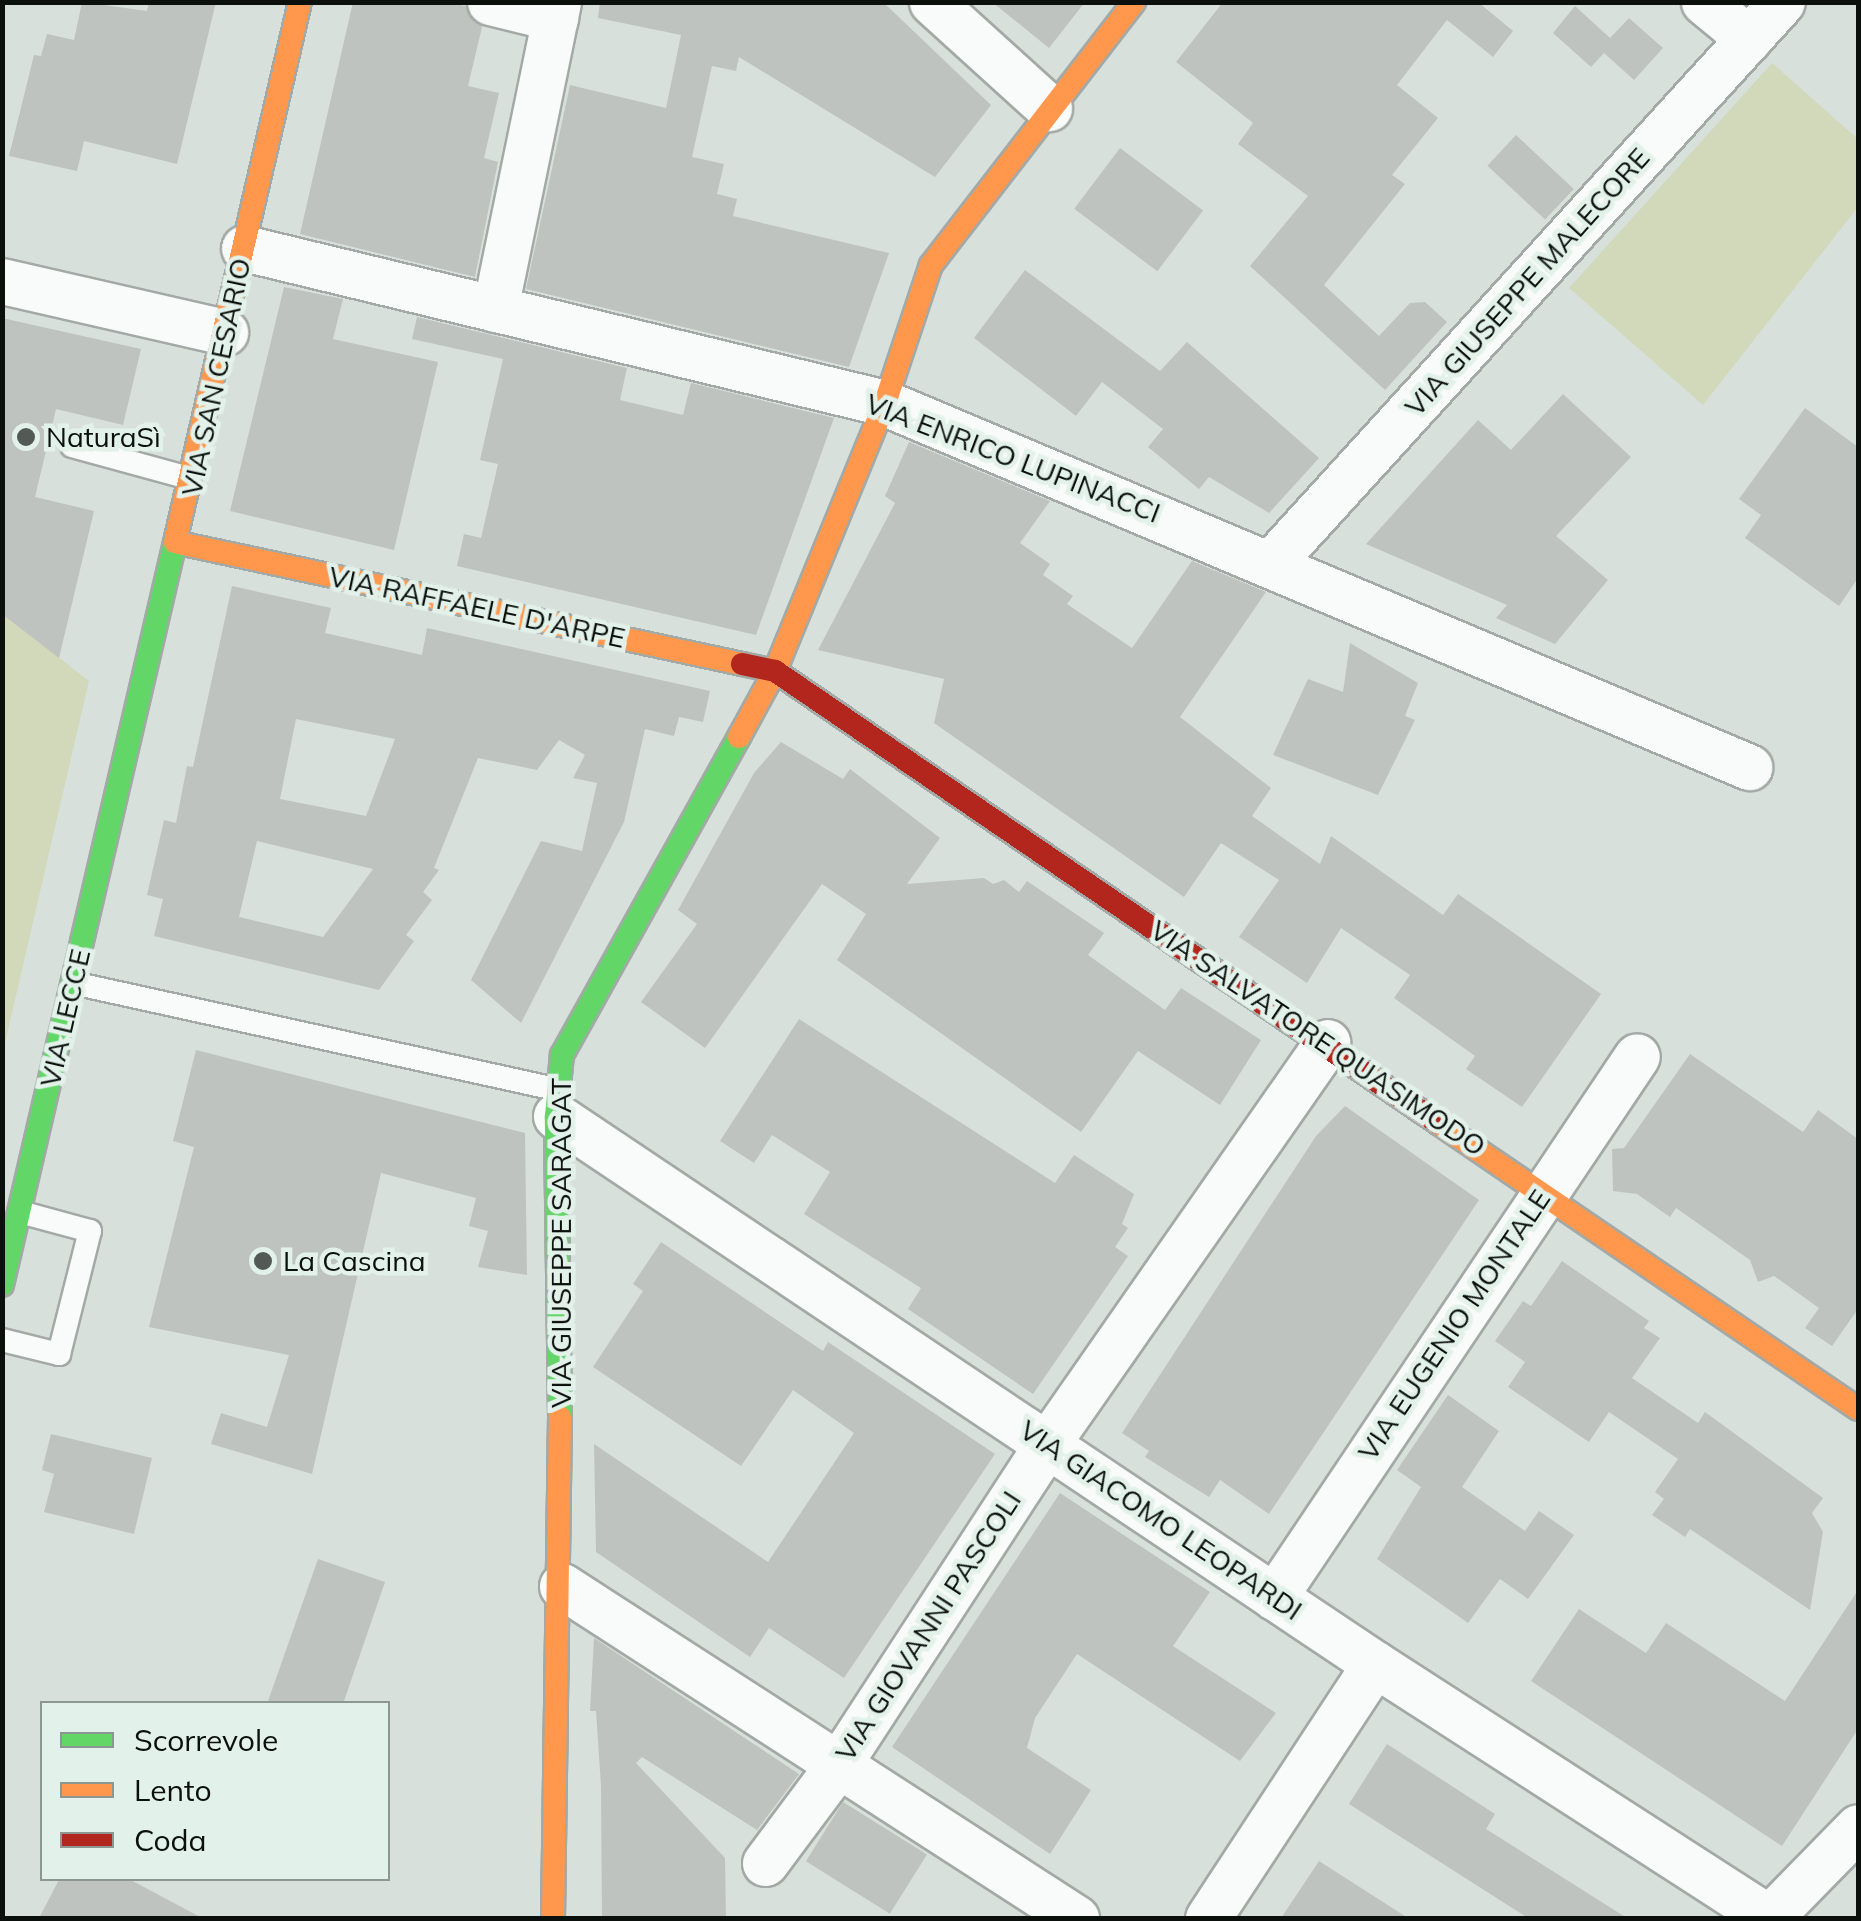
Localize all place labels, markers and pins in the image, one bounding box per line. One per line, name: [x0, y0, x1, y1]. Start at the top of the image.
place label: NaturaSì: [46, 420, 161, 454]
marker: NaturaSì: [15, 426, 37, 448]
place label: La Cascina: [283, 1244, 425, 1278]
marker: La Cascina: [252, 1250, 274, 1272]

